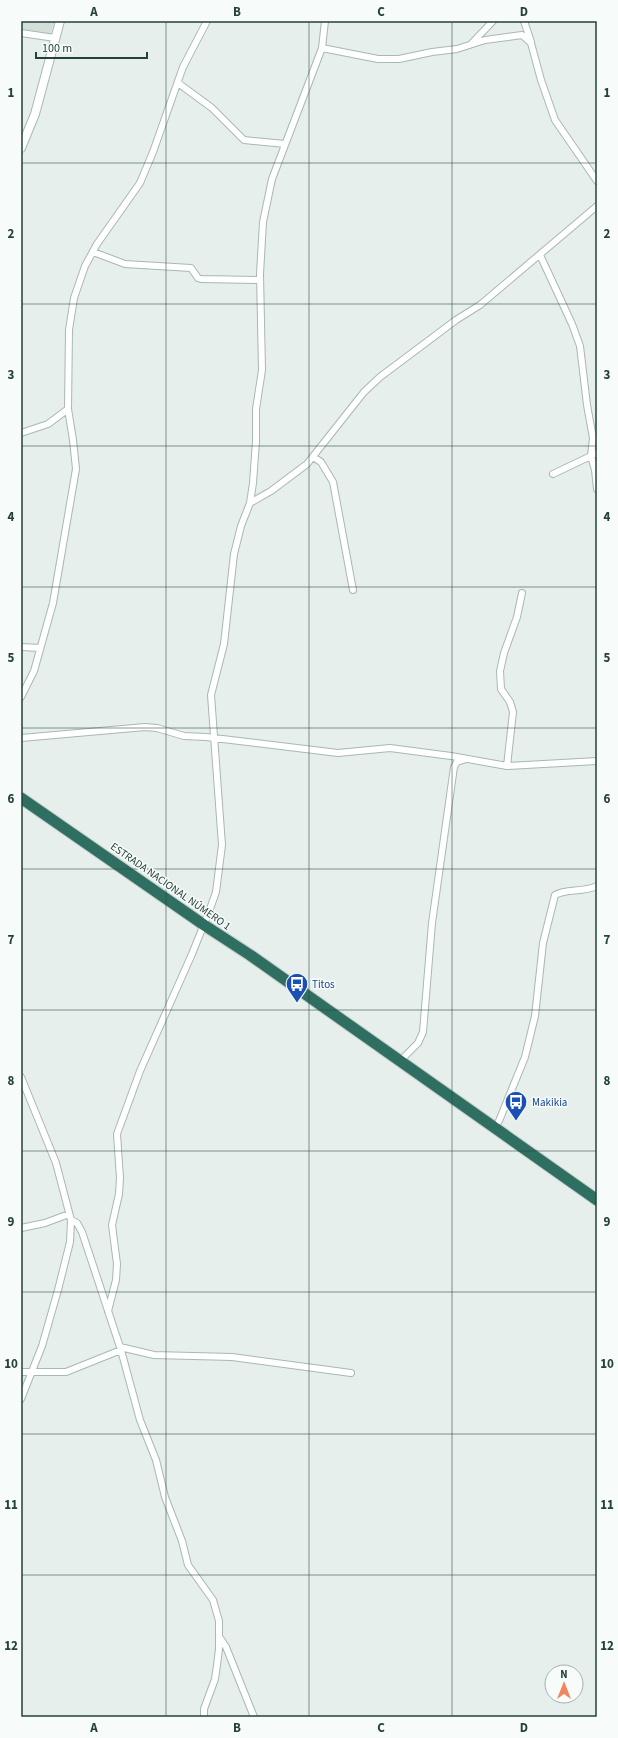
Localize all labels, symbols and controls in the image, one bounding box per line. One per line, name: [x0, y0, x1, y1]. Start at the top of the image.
text: A: [89, 3, 98, 21]
text: B: [233, 3, 241, 21]
text: C: [377, 3, 385, 21]
text: D: [520, 3, 528, 21]
scale bar: [36, 34, 147, 60]
text: 100 m: [42, 40, 72, 57]
text: 1: [8, 84, 15, 102]
text: 1: [604, 84, 611, 102]
text: 2: [8, 225, 15, 243]
text: 2: [604, 225, 611, 243]
text: 3: [8, 366, 15, 384]
text: 3: [604, 366, 611, 384]
text: 4: [8, 508, 15, 526]
text: 4: [604, 508, 611, 526]
text: 5: [8, 649, 15, 667]
text: 5: [604, 649, 611, 667]
text: 6: [8, 790, 15, 808]
text: 6: [604, 790, 611, 808]
street label: ESTRADA NACIONAL NÚMERO 1: [108, 839, 234, 934]
text: 7: [8, 931, 15, 949]
text: 7: [604, 931, 611, 949]
bus stop icon: Titos: [284, 971, 310, 1004]
place label: Titos: [312, 977, 335, 992]
text: 8: [8, 1072, 15, 1090]
text: 8: [604, 1072, 611, 1090]
bus stop icon: Makikia: [503, 1089, 529, 1122]
place label: Makikia: [532, 1095, 567, 1110]
text: 9: [8, 1213, 15, 1231]
text: 9: [604, 1213, 611, 1231]
text: 10: [4, 1355, 18, 1373]
text: 10: [600, 1355, 614, 1373]
text: 11: [4, 1496, 18, 1514]
text: 11: [600, 1496, 614, 1514]
text: 12: [4, 1637, 18, 1655]
text: 12: [600, 1637, 614, 1655]
north arrow: [544, 1664, 584, 1704]
text: N: [560, 1667, 568, 1682]
text: A: [89, 1719, 98, 1737]
text: B: [233, 1719, 241, 1737]
text: C: [377, 1719, 385, 1737]
text: D: [520, 1719, 528, 1737]

